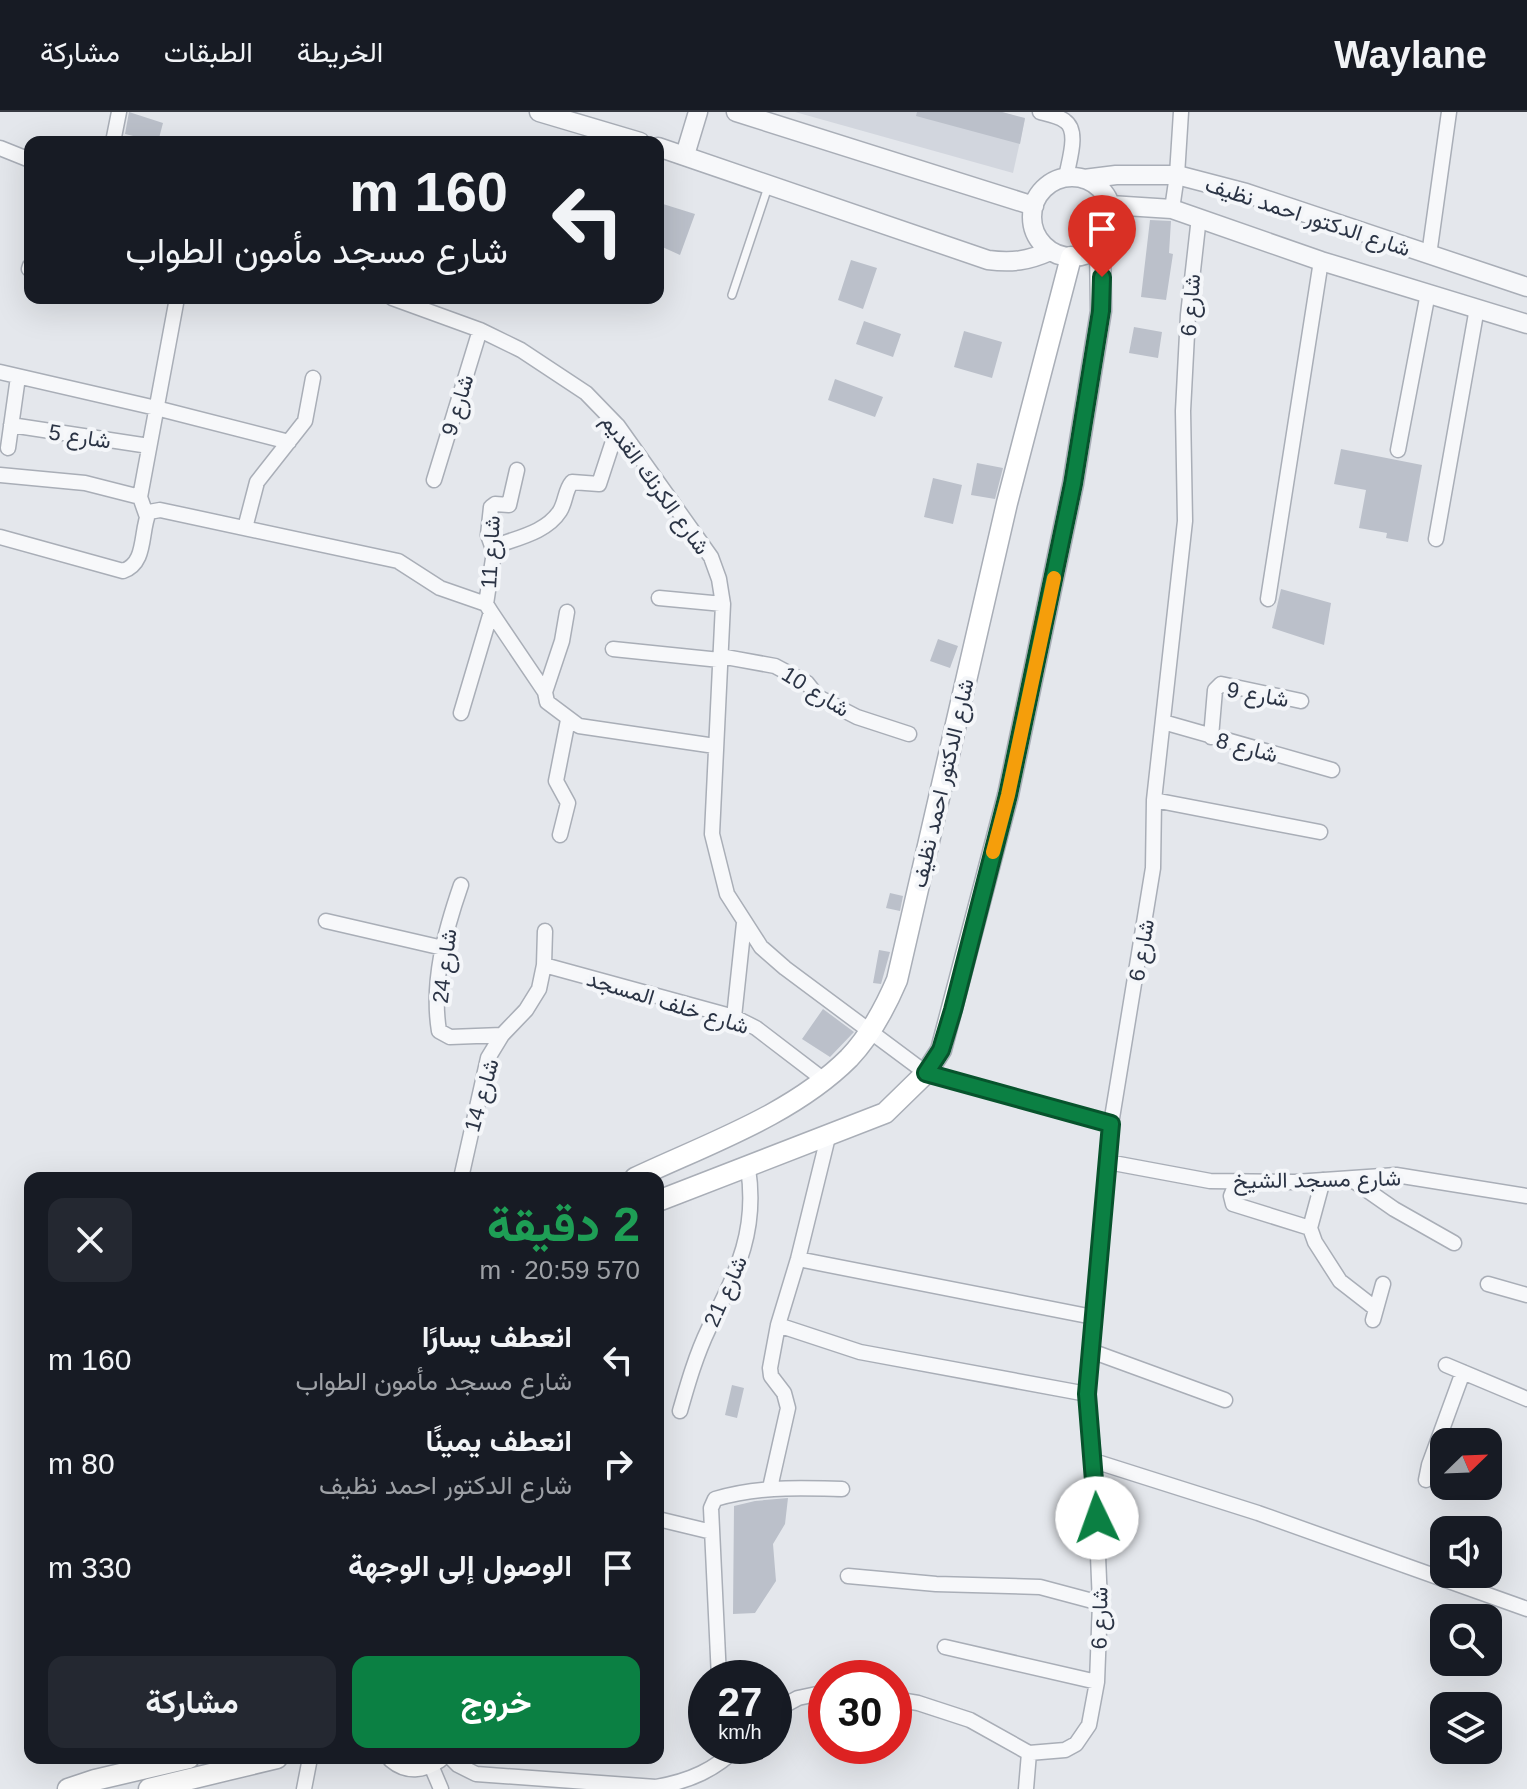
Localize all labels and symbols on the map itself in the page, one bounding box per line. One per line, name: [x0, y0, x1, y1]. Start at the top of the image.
street label: شارع الدكتور احمد نظيف: [1202, 172, 1414, 263]
pin: [1068, 195, 1136, 277]
street label: شارع 6: [1176, 273, 1207, 337]
street label: شارع 9: [436, 372, 480, 439]
street label: شارع الكرنك القديم: [595, 409, 715, 560]
street label: شارع 5: [47, 419, 113, 456]
street label: شارع 11: [476, 515, 507, 589]
street label: شارع 10: [776, 661, 854, 724]
street label: شارع الدكتور احمد نظيف: [906, 676, 981, 891]
street label: شارع 9: [1225, 677, 1291, 714]
street label: شارع 8: [1213, 727, 1280, 770]
street label: شارع 6: [1124, 917, 1161, 983]
street label: شارع 24: [428, 927, 463, 1005]
street label: شارع خلف المسجد: [583, 966, 752, 1041]
street label: شارع 14: [459, 1056, 506, 1135]
street label: شارع مسجد الشيخ: [1233, 1166, 1401, 1195]
street label: شارع 21: [699, 1252, 754, 1331]
north arrow: [1430, 1428, 1502, 1500]
position arrow: [1055, 1476, 1139, 1560]
street label: شارع 6: [1086, 1586, 1115, 1650]
speed limit sign: 30: [808, 1660, 912, 1764]

